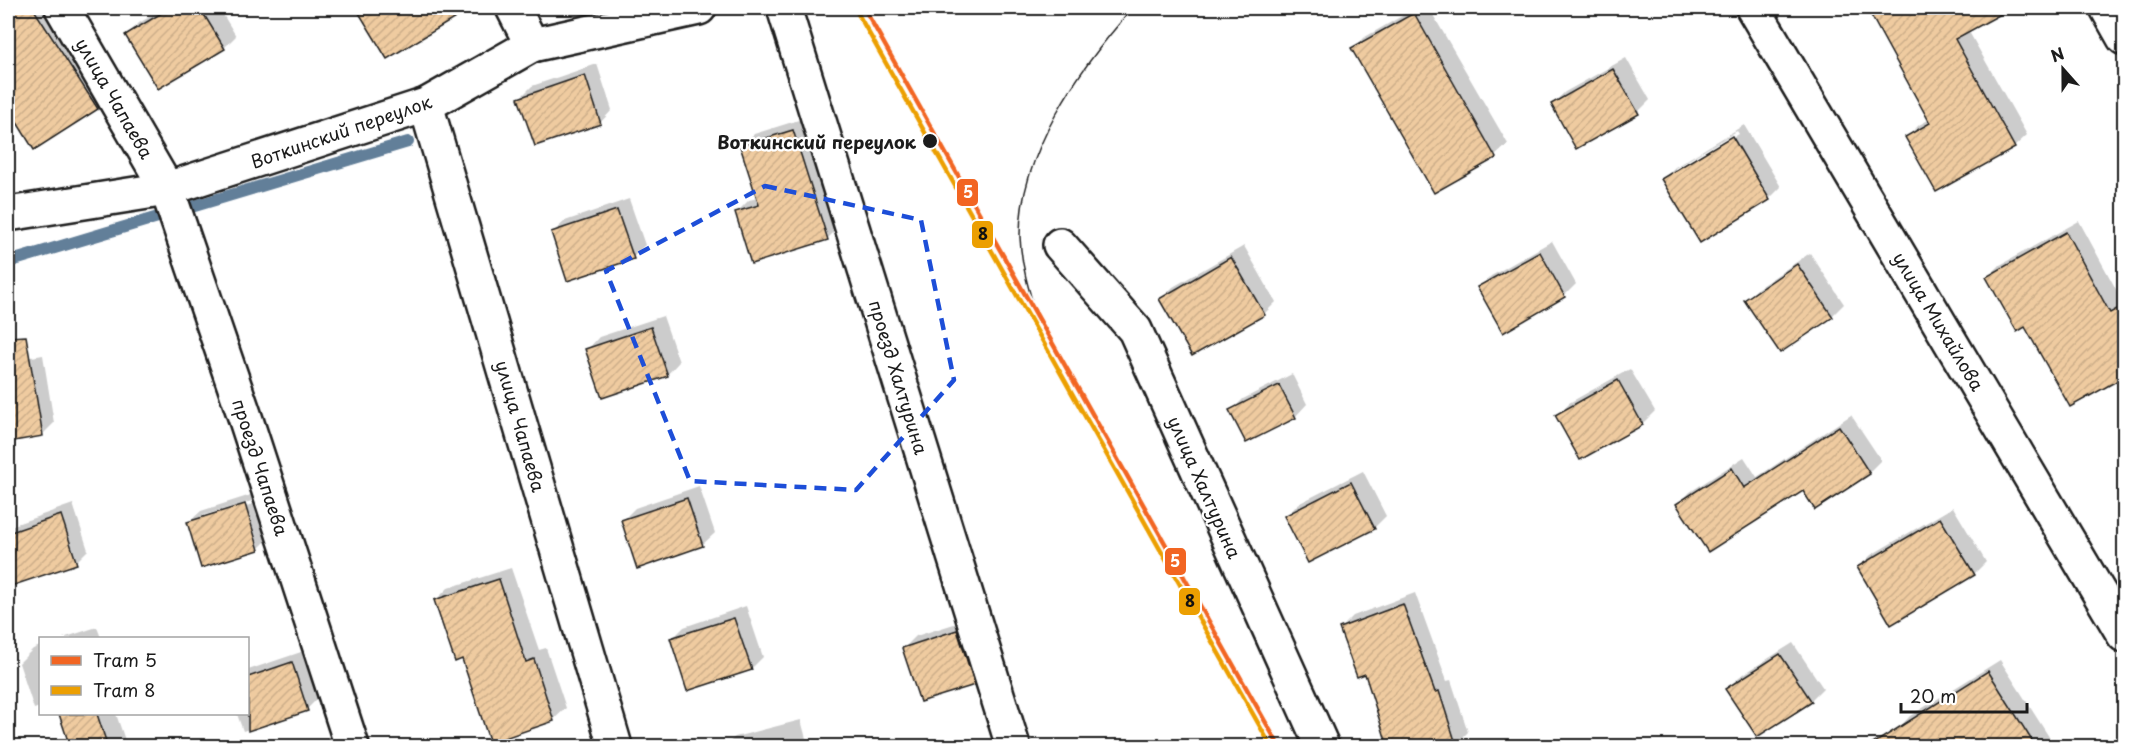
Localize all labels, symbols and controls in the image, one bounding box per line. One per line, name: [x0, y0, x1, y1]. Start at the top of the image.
street label: улица Чапаева: [69, 32, 161, 164]
north arrow: [2033, 39, 2093, 99]
text: N: [2047, 41, 2067, 68]
street label: Воткинский переулок: [247, 87, 435, 175]
place label: Воткинский переулок: [717, 128, 917, 155]
marker: Воткинский переулок: [921, 132, 939, 150]
line badge: 5: [956, 178, 979, 207]
text: 5: [963, 179, 973, 203]
line badge: 8: [971, 220, 994, 249]
text: 8: [978, 221, 988, 245]
street label: улица Михайлова: [1887, 246, 1992, 396]
street label: проезд Халтурина: [863, 296, 936, 458]
street label: улица Чапаева: [489, 357, 553, 496]
street label: проезд Чапаева: [226, 395, 296, 540]
street label: улица Халтурина: [1161, 411, 1249, 563]
line badge: 5: [1164, 547, 1187, 576]
text: 5: [1170, 548, 1180, 572]
line badge: 8: [1178, 587, 1201, 616]
text: 8: [1185, 588, 1195, 612]
legend: [39, 637, 249, 715]
text: Tram 5: [93, 646, 157, 673]
text: Tram 8: [93, 676, 155, 703]
scale bar: [1901, 676, 2027, 714]
text: 20 m: [1910, 682, 1956, 709]

